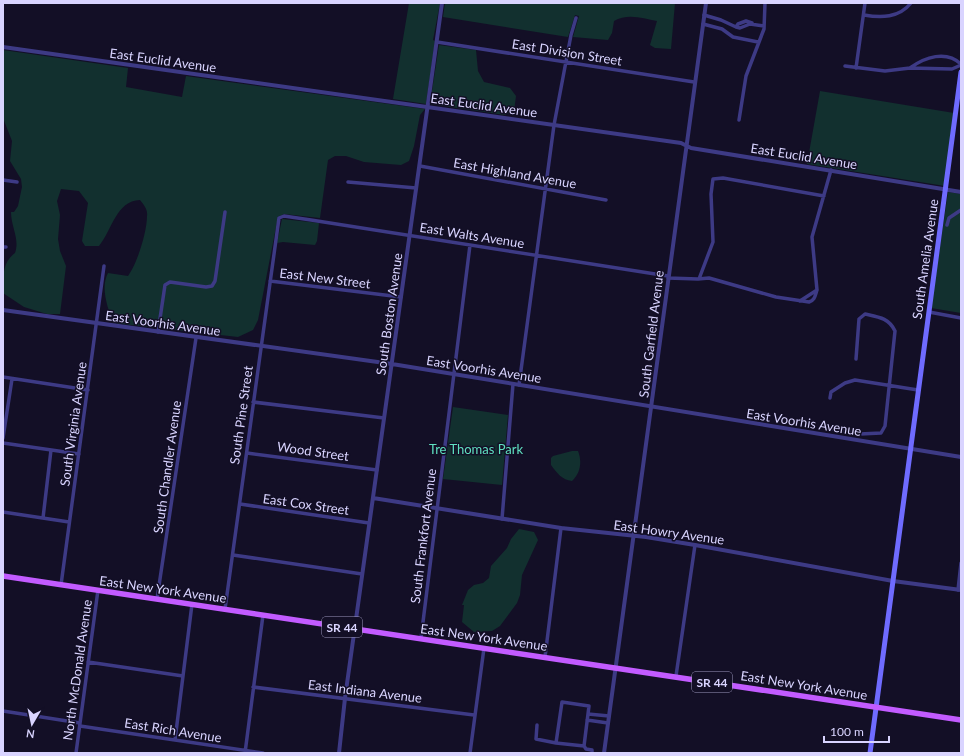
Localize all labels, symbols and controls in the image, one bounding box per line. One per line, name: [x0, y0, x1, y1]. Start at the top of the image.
street label: East Division Street: [511, 35, 623, 69]
street label: East Euclid Avenue: [109, 45, 218, 75]
street label: East Euclid Avenue: [430, 90, 539, 120]
street label: East Euclid Avenue: [750, 140, 859, 172]
street label: East Highland Avenue: [452, 154, 578, 192]
street label: South Amelia Avenue: [909, 198, 941, 320]
street label: East Walts Avenue: [418, 219, 526, 251]
street label: South Boston Avenue: [372, 252, 406, 376]
street label: East New Street: [279, 264, 372, 292]
street label: South Garfield Avenue: [635, 269, 667, 399]
street label: East Voorhis Avenue: [104, 307, 222, 339]
street label: East Voorhis Avenue: [425, 352, 543, 386]
street label: South Virginia Avenue: [56, 361, 90, 487]
street label: South Pine Street: [226, 364, 256, 465]
street label: South Chandler Avenue: [150, 399, 184, 535]
street label: East Voorhis Avenue: [745, 405, 863, 439]
street label: Wood Street: [276, 438, 350, 464]
park label: Tre Thomas Park: [429, 441, 523, 457]
street label: South Frankfort Avenue: [407, 468, 439, 604]
street label: East Cox Street: [262, 490, 351, 518]
street label: East Howry Avenue: [613, 516, 726, 548]
street label: East New York Avenue: [98, 572, 228, 606]
street label: North McDonald Avenue: [59, 598, 95, 742]
road number: SR 44: [322, 617, 362, 637]
street label: East New York Avenue: [419, 620, 549, 654]
street label: East New York Avenue: [739, 667, 869, 703]
road number: SR 44: [692, 672, 732, 692]
street label: East Indiana Avenue: [307, 676, 423, 706]
north arrow: [12, 704, 52, 744]
street label: East Rich Avenue: [123, 714, 223, 746]
scale bar: [824, 718, 889, 744]
text: 100 m: [830, 724, 864, 739]
text: N: [25, 727, 36, 741]

